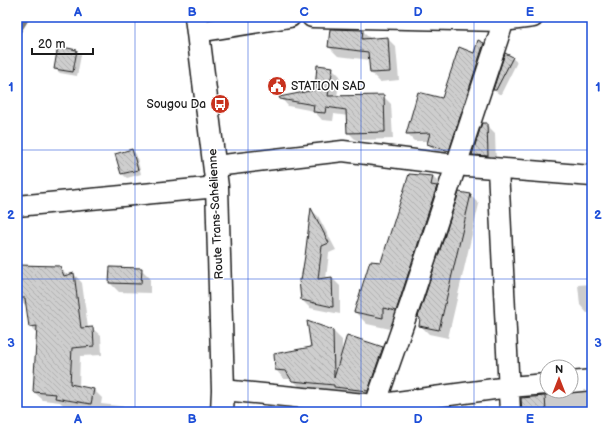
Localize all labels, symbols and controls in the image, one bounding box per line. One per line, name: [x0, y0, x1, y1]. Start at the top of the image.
text: A: [73, 4, 82, 20]
text: B: [187, 4, 197, 20]
text: C: [299, 4, 309, 20]
text: D: [413, 4, 423, 20]
text: E: [526, 4, 535, 20]
scale bar: [32, 30, 93, 56]
text: 20 m: [38, 37, 65, 52]
public building icon: STATION SAD: [266, 75, 288, 97]
text: 1: [8, 79, 14, 95]
place label: STATION SAD: [291, 79, 366, 94]
text: 1: [595, 79, 601, 95]
bus stop icon: Sougou Da: [209, 93, 231, 115]
place label: Sougou Da: [146, 97, 206, 112]
street label: Route Trans-Sahélienne: [205, 148, 227, 280]
text: 2: [7, 207, 15, 223]
text: 2: [594, 207, 602, 223]
text: 3: [7, 335, 15, 351]
text: 3: [594, 335, 602, 351]
north arrow: [539, 359, 579, 399]
text: N: [555, 363, 563, 376]
text: A: [73, 411, 82, 427]
text: B: [187, 411, 197, 427]
text: C: [299, 411, 309, 427]
text: D: [413, 411, 423, 427]
text: E: [526, 411, 535, 427]

